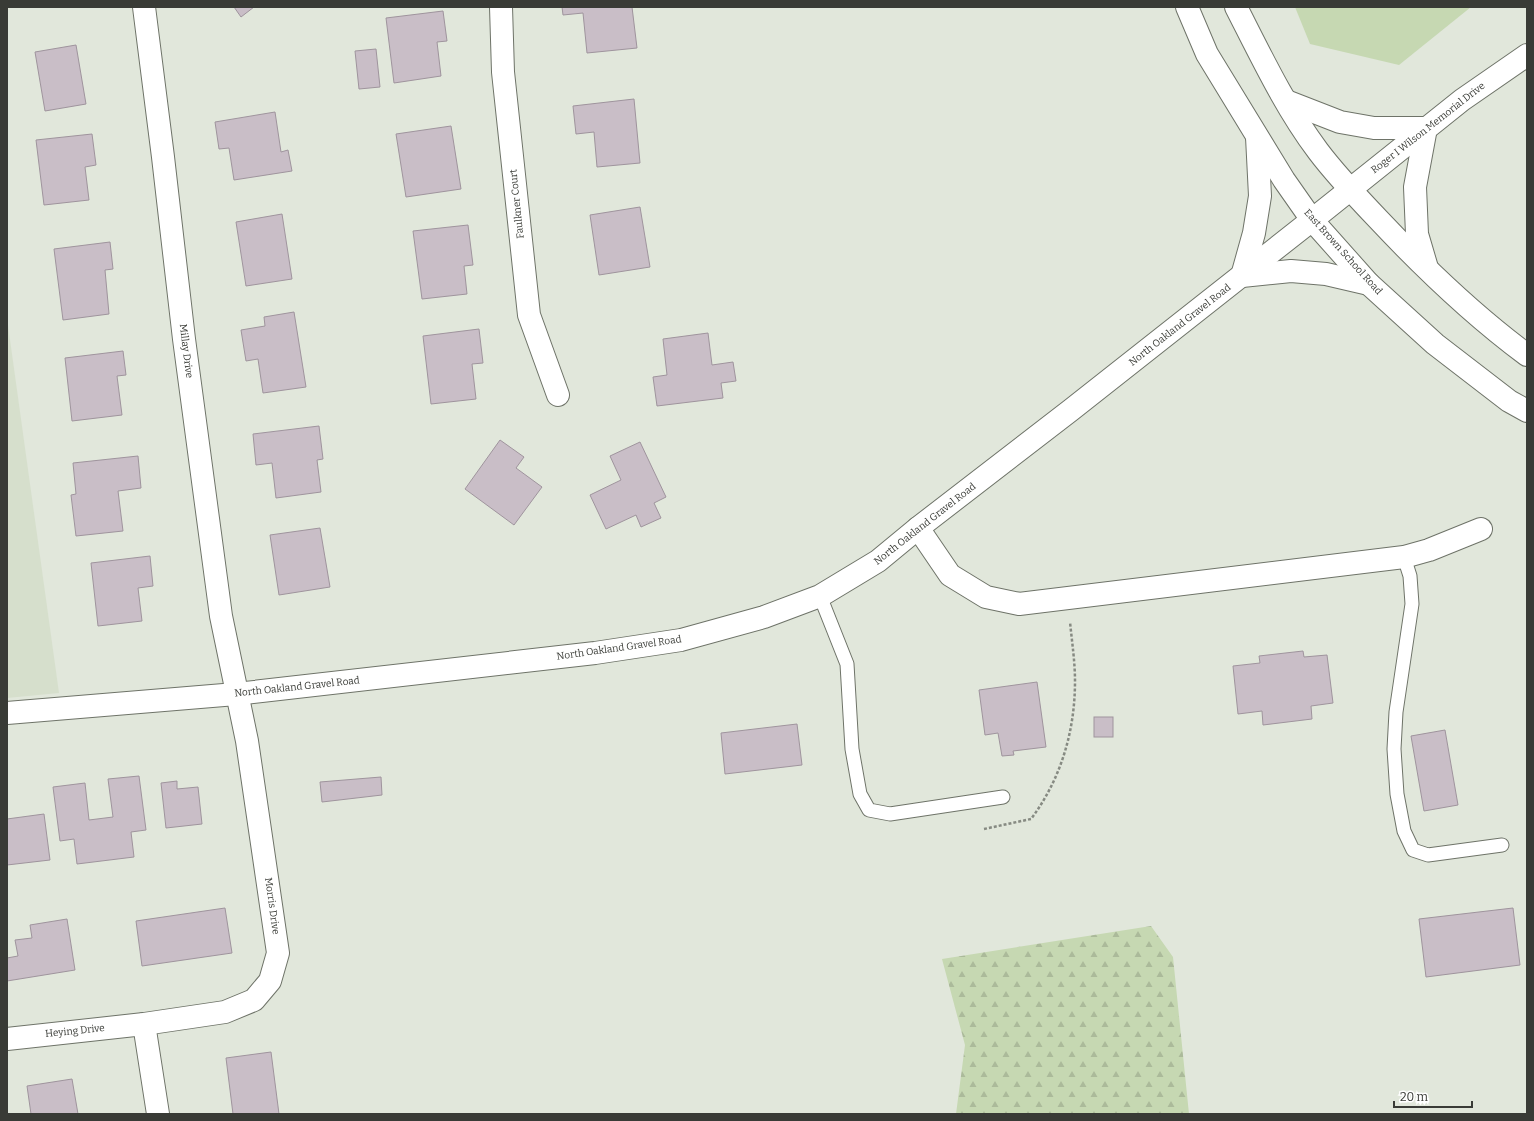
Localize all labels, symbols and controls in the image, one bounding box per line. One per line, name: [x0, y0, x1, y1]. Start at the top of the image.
street label: Roger I Wilson Memorial Drive: [1369, 80, 1487, 176]
street label: Faulkner Court: [507, 168, 527, 239]
street label: East Brown School Road: [1301, 207, 1385, 297]
street label: North Oakland Gravel Road: [1127, 281, 1233, 369]
street label: Millay Drive: [177, 323, 195, 379]
street label: North Oakland Gravel Road: [872, 480, 978, 568]
street label: North Oakland Gravel Road: [556, 633, 682, 663]
street label: North Oakland Gravel Road: [234, 674, 360, 700]
street label: Morris Drive: [262, 877, 282, 935]
street label: Heying Drive: [45, 1022, 105, 1040]
scale bar: [1394, 1083, 1472, 1109]
text: 20 m: [1400, 1090, 1429, 1104]

